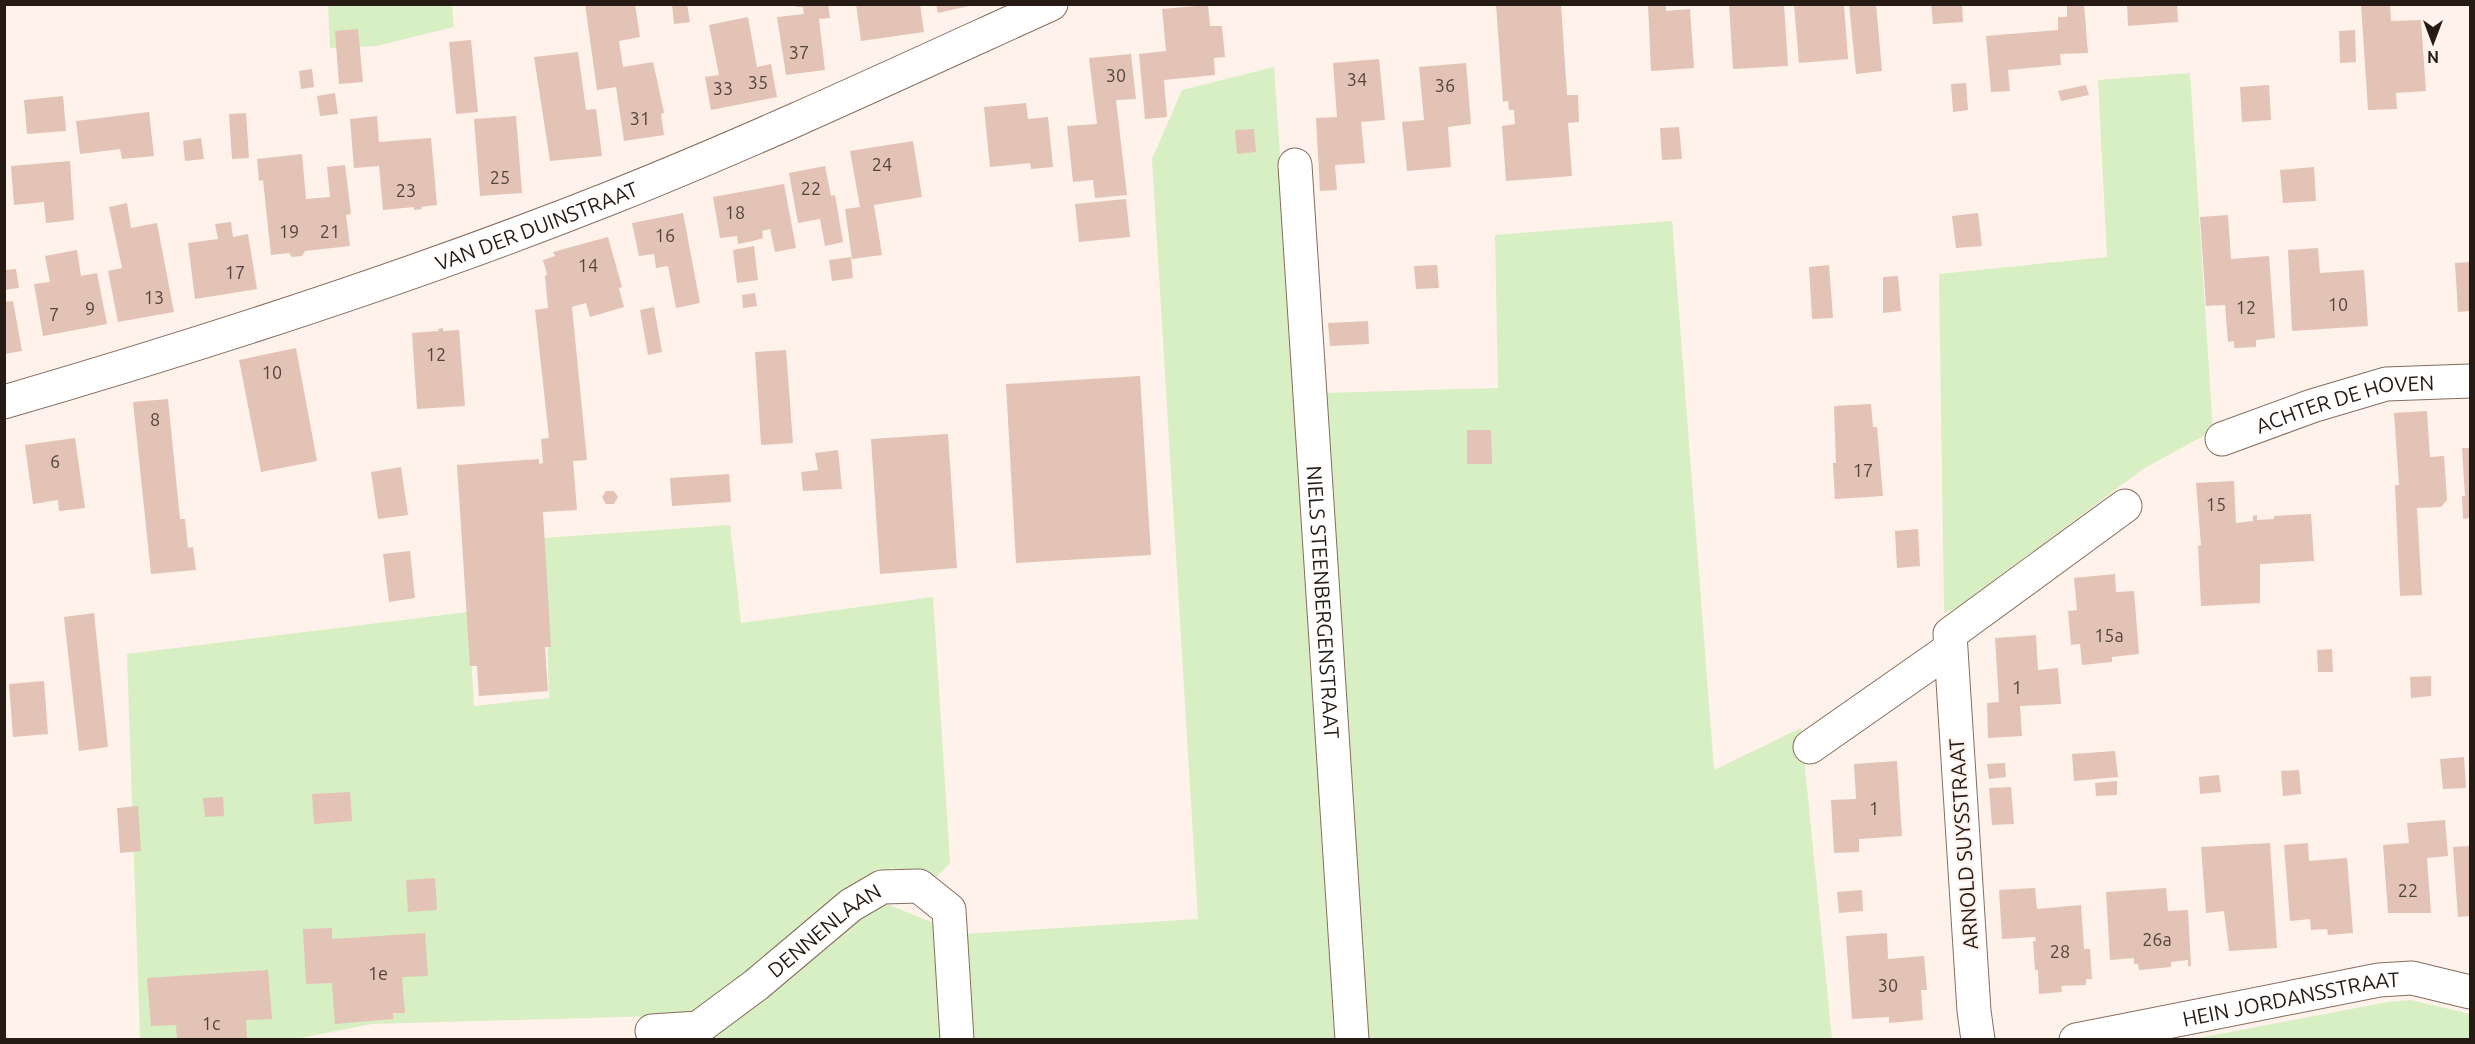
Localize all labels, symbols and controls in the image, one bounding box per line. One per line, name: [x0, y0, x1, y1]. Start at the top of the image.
north arrow: [2403, 12, 2463, 72]
house number: 37: [789, 42, 809, 62]
text: N: [2427, 48, 2439, 66]
house number: 30: [1106, 65, 1126, 85]
house number: 34: [1347, 69, 1367, 89]
house number: 35: [748, 72, 768, 92]
house number: 36: [1435, 75, 1455, 95]
house number: 33: [713, 78, 733, 98]
house number: 31: [630, 108, 650, 128]
house number: 24: [872, 154, 892, 174]
house number: 25: [490, 167, 510, 187]
street label: VAN DER DUINSTRAAT: [432, 176, 641, 275]
house number: 22: [801, 178, 821, 198]
house number: 23: [396, 180, 416, 200]
house number: 18: [725, 202, 745, 222]
house number: 19: [279, 221, 299, 241]
house number: 21: [320, 221, 340, 241]
house number: 16: [655, 225, 675, 245]
house number: 14: [578, 255, 598, 275]
house number: 17: [225, 262, 245, 282]
house number: 13: [144, 287, 164, 307]
house number: 10: [2328, 294, 2348, 314]
house number: 12: [2236, 297, 2256, 317]
house number: 9: [85, 298, 95, 318]
house number: 7: [49, 304, 59, 324]
house number: 12: [426, 344, 446, 364]
house number: 10: [262, 362, 282, 382]
street label: ACHTER DE HOVEN: [2252, 370, 2435, 438]
house number: 8: [150, 409, 160, 429]
house number: 6: [50, 451, 60, 471]
house number: 17: [1853, 460, 1873, 480]
street label: NIELS STEENBERGENSTRAAT: [1303, 465, 1344, 740]
house number: 15: [2206, 494, 2226, 514]
house number: 15a: [2094, 625, 2124, 645]
house number: 1: [2012, 677, 2022, 697]
street label: ARNOLD SUYSSTRAAT: [1944, 737, 1982, 950]
house number: 1: [1869, 798, 1879, 818]
street label: DENNENLAAN: [763, 878, 885, 982]
house number: 22: [2398, 880, 2418, 900]
house number: 26a: [2142, 929, 2172, 949]
house number: 28: [2050, 941, 2070, 961]
house number: 1e: [368, 963, 388, 983]
street label: HEIN JORDANSSTRAAT: [2180, 967, 2400, 1031]
house number: 30: [1878, 975, 1898, 995]
house number: 1c: [202, 1013, 220, 1033]

